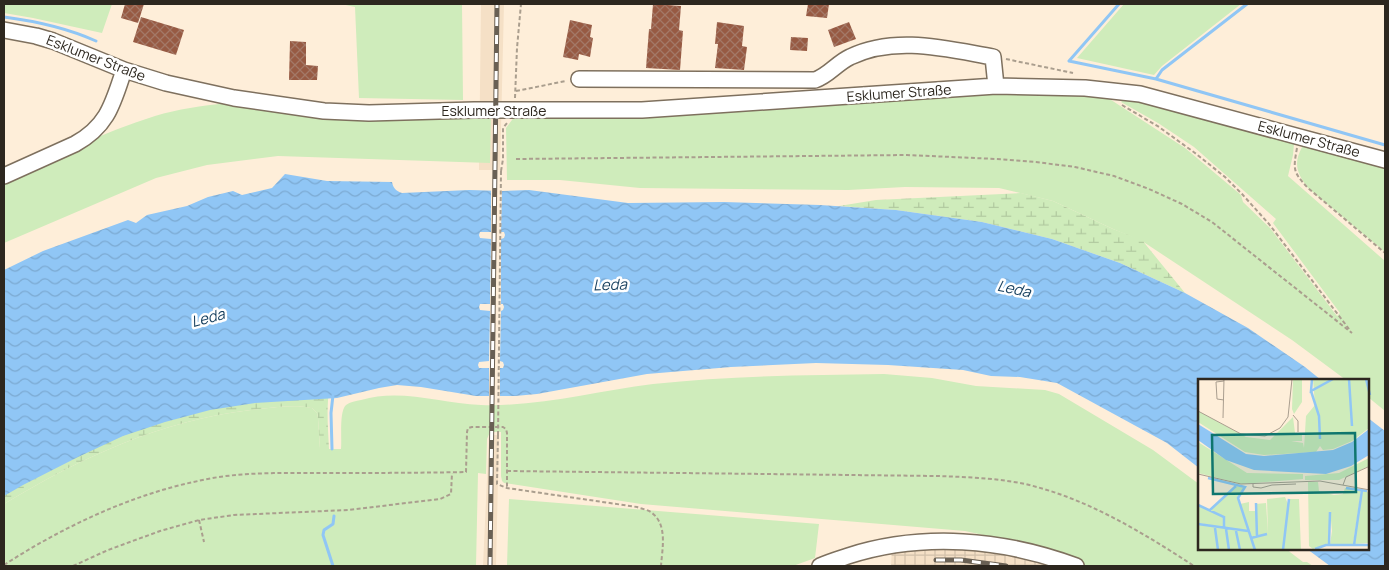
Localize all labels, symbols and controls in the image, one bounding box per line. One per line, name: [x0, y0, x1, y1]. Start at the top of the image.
street label: Esklumer Straße: [44, 30, 149, 85]
street label: Esklumer Straße: [846, 79, 952, 106]
street label: Esklumer Straße: [441, 101, 547, 120]
street label: Esklumer Straße: [1256, 116, 1362, 161]
water label: Leda: [593, 273, 628, 296]
water label: Leda: [995, 275, 1033, 302]
water label: Leda: [189, 303, 227, 332]
inset map: [1198, 379, 1369, 550]

